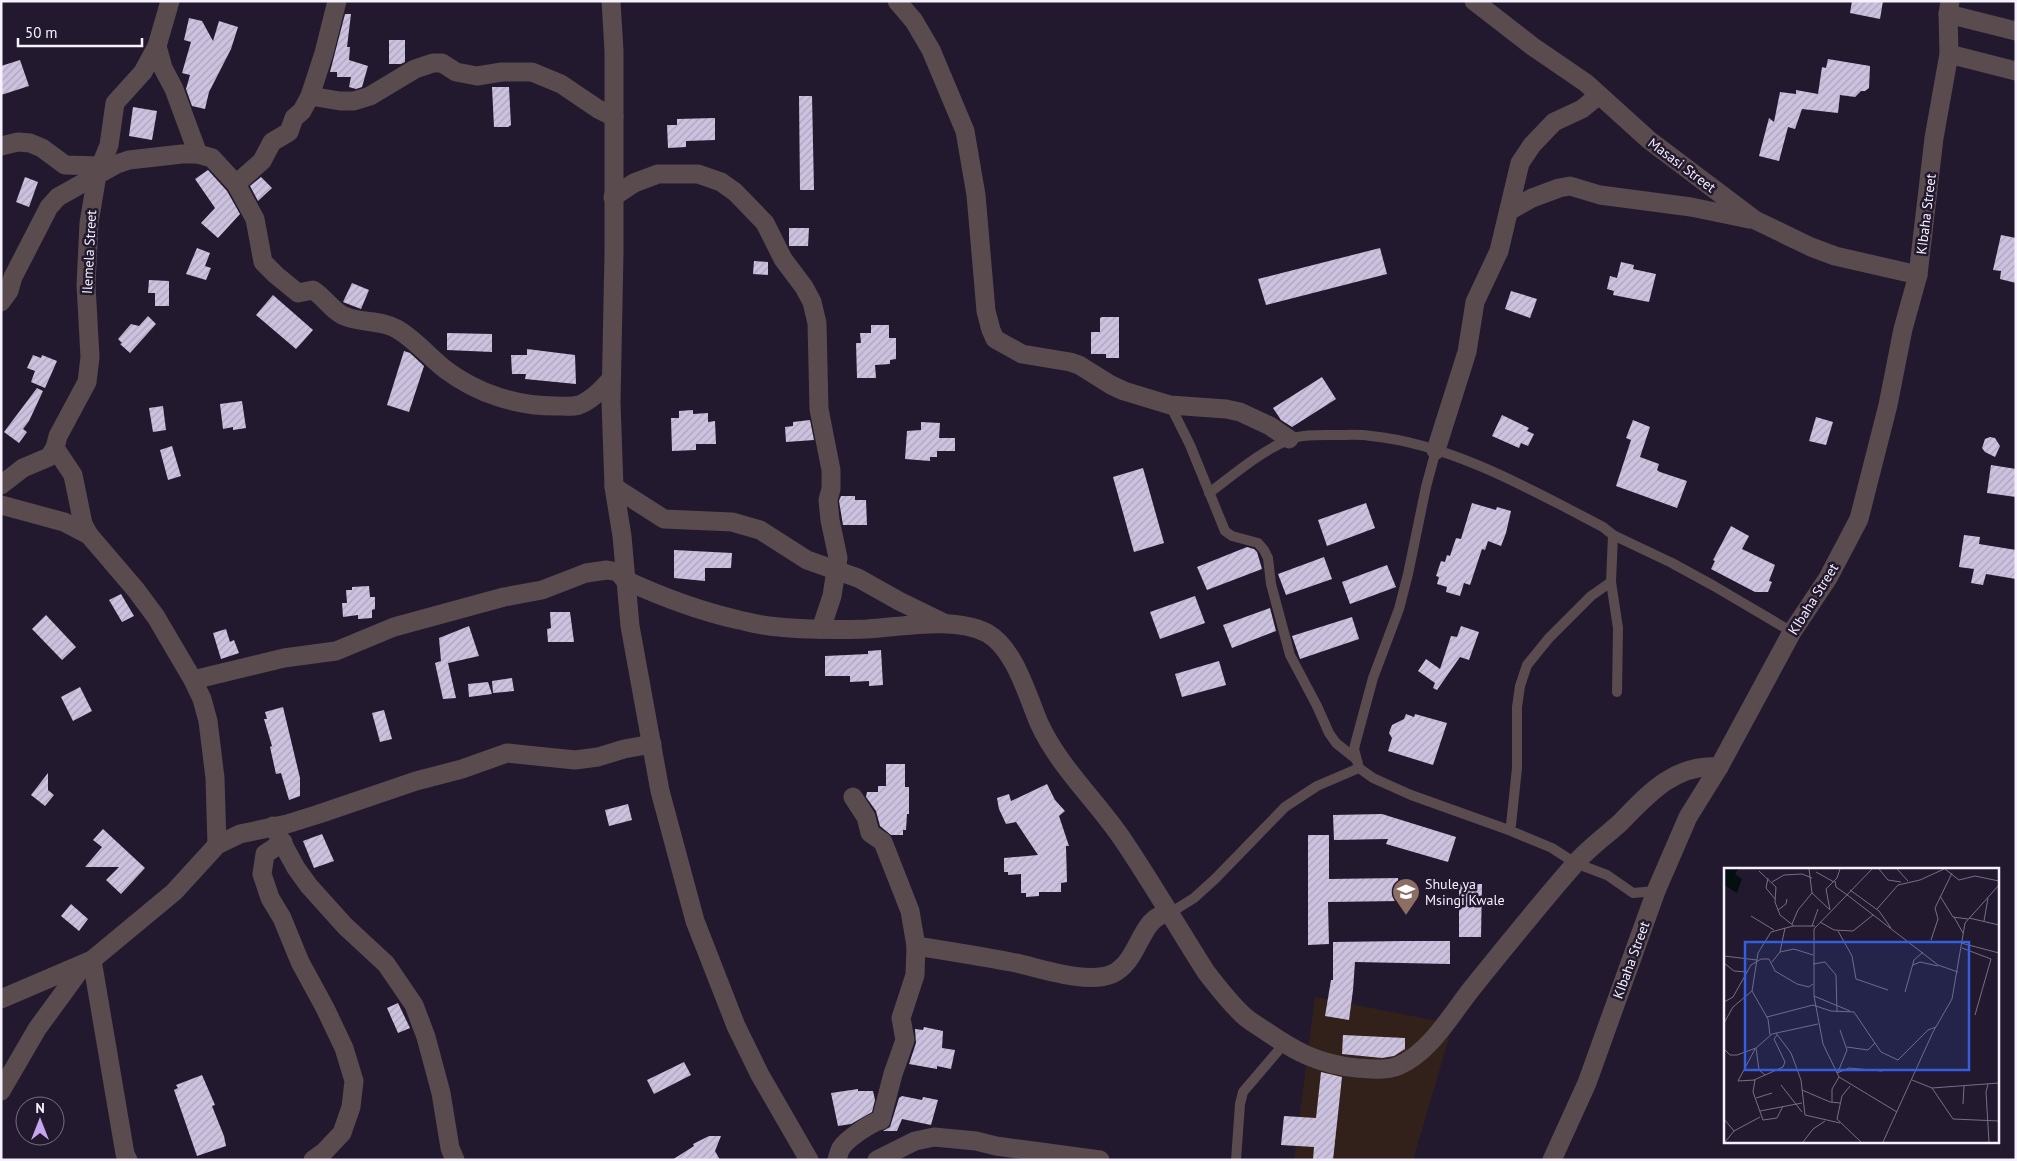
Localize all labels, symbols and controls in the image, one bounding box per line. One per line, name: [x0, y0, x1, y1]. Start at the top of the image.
scale bar: [18, 15, 141, 47]
text: 50 m: [25, 23, 58, 42]
street label: Masasi Street: [1645, 134, 1720, 196]
street label: KIbaha Street: [1912, 172, 1940, 255]
street label: Ilemela Street: [78, 209, 100, 295]
street label: KIbaha Street: [1784, 560, 1842, 638]
inset map: [1724, 868, 2000, 1144]
place label: Shule ya Msingi Kwale: [1425, 875, 1505, 909]
school or university icon: Shule ya Msingi Kwale: [1391, 877, 1421, 916]
street label: KIbaha Street: [1609, 919, 1653, 1001]
north arrow: [15, 1096, 65, 1146]
text: N: [35, 1099, 45, 1117]

